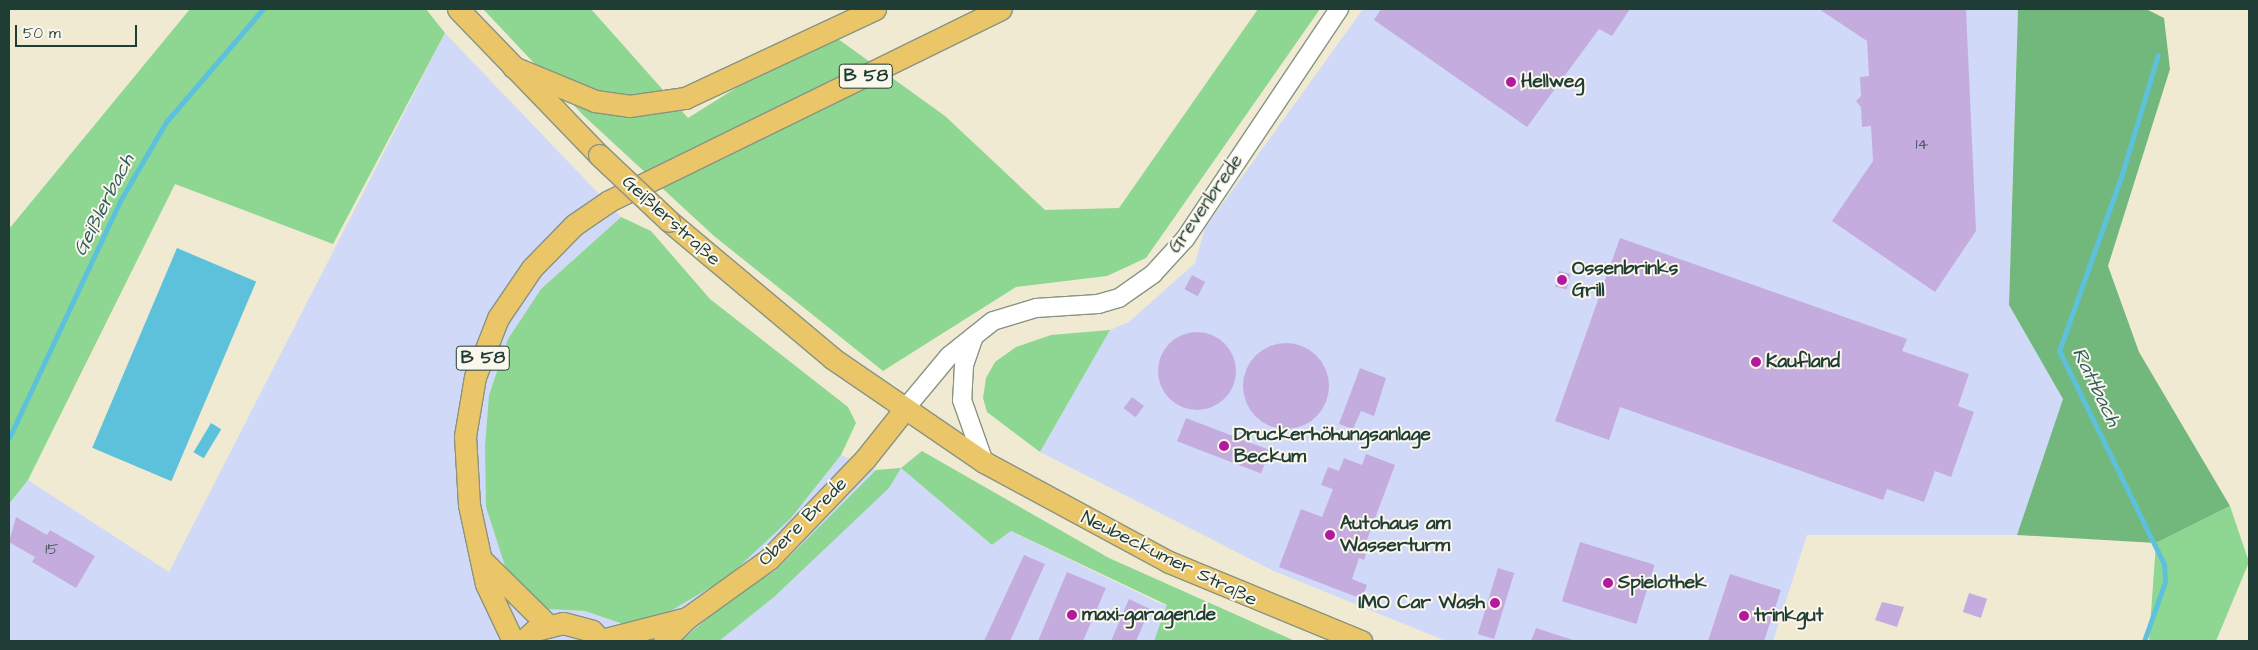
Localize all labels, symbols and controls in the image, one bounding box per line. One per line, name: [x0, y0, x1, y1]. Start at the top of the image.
scale bar: [18, 15, 140, 47]
text: 50 m: [23, 23, 61, 44]
road number: B 58: [838, 60, 894, 92]
place label: Hellweg: [1521, 71, 1584, 93]
marker: Hellweg: [1505, 76, 1517, 88]
house number: 14: [1916, 134, 1928, 154]
water label: Geißlerbach: [68, 150, 140, 260]
street label: Grevenbrede: [1164, 150, 1248, 258]
street label: Geißlerstraße: [617, 171, 725, 271]
place label: Ossenbrinks Grill: [1572, 258, 1678, 302]
marker: Ossenbrinks Grill: [1556, 274, 1568, 286]
road number: B 58: [456, 342, 510, 373]
water label: Rattbach: [2067, 344, 2125, 430]
place label: Kaufland: [1766, 351, 1840, 373]
marker: Kaufland: [1750, 356, 1762, 368]
place label: Druckerhöhungsanlage Beckum: [1234, 424, 1431, 468]
marker: Druckerhöhungsanlage Beckum: [1218, 440, 1230, 452]
street label: Obere Brede: [754, 473, 852, 571]
street label: Neubeckumer Straße: [1077, 506, 1261, 612]
place label: Autohaus am Wasserturm: [1340, 513, 1451, 557]
marker: Autohaus am Wasserturm: [1324, 529, 1336, 541]
house number: 15: [45, 539, 59, 559]
place label: Spielothek: [1618, 572, 1707, 594]
marker: Spielothek: [1602, 577, 1614, 589]
place label: IMO Car Wash: [1358, 592, 1485, 614]
marker: IMO Car Wash: [1489, 597, 1501, 609]
place label: maxi-garagen.de: [1082, 604, 1216, 626]
place label: trinkgut: [1754, 605, 1823, 627]
marker: maxi-garagen.de: [1066, 609, 1078, 621]
marker: trinkgut: [1738, 610, 1750, 622]

